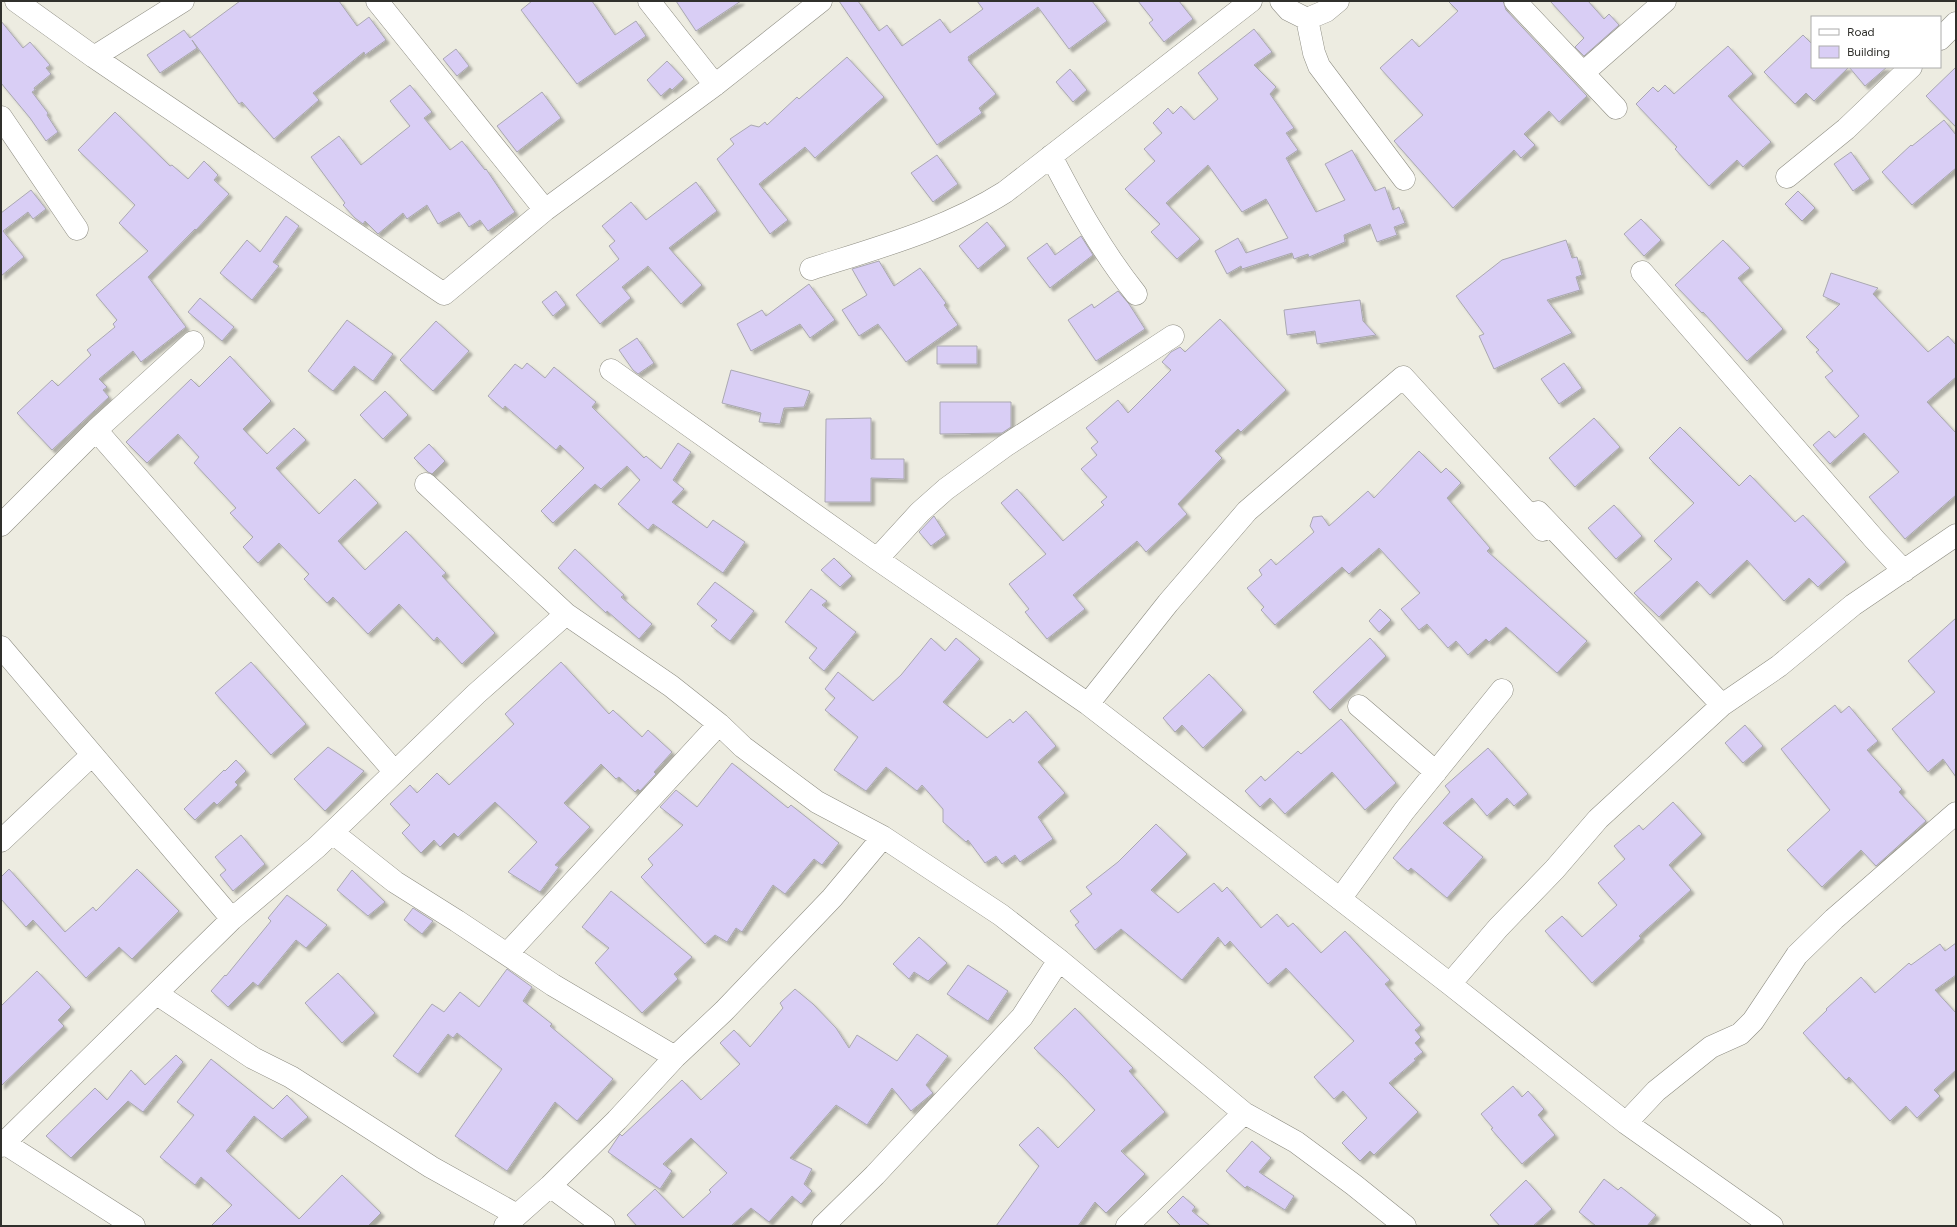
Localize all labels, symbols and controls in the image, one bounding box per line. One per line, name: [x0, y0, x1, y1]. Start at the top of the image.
legend: [1811, 16, 1941, 68]
text: Road: [1847, 25, 1875, 39]
text: Building: [1847, 45, 1890, 59]

